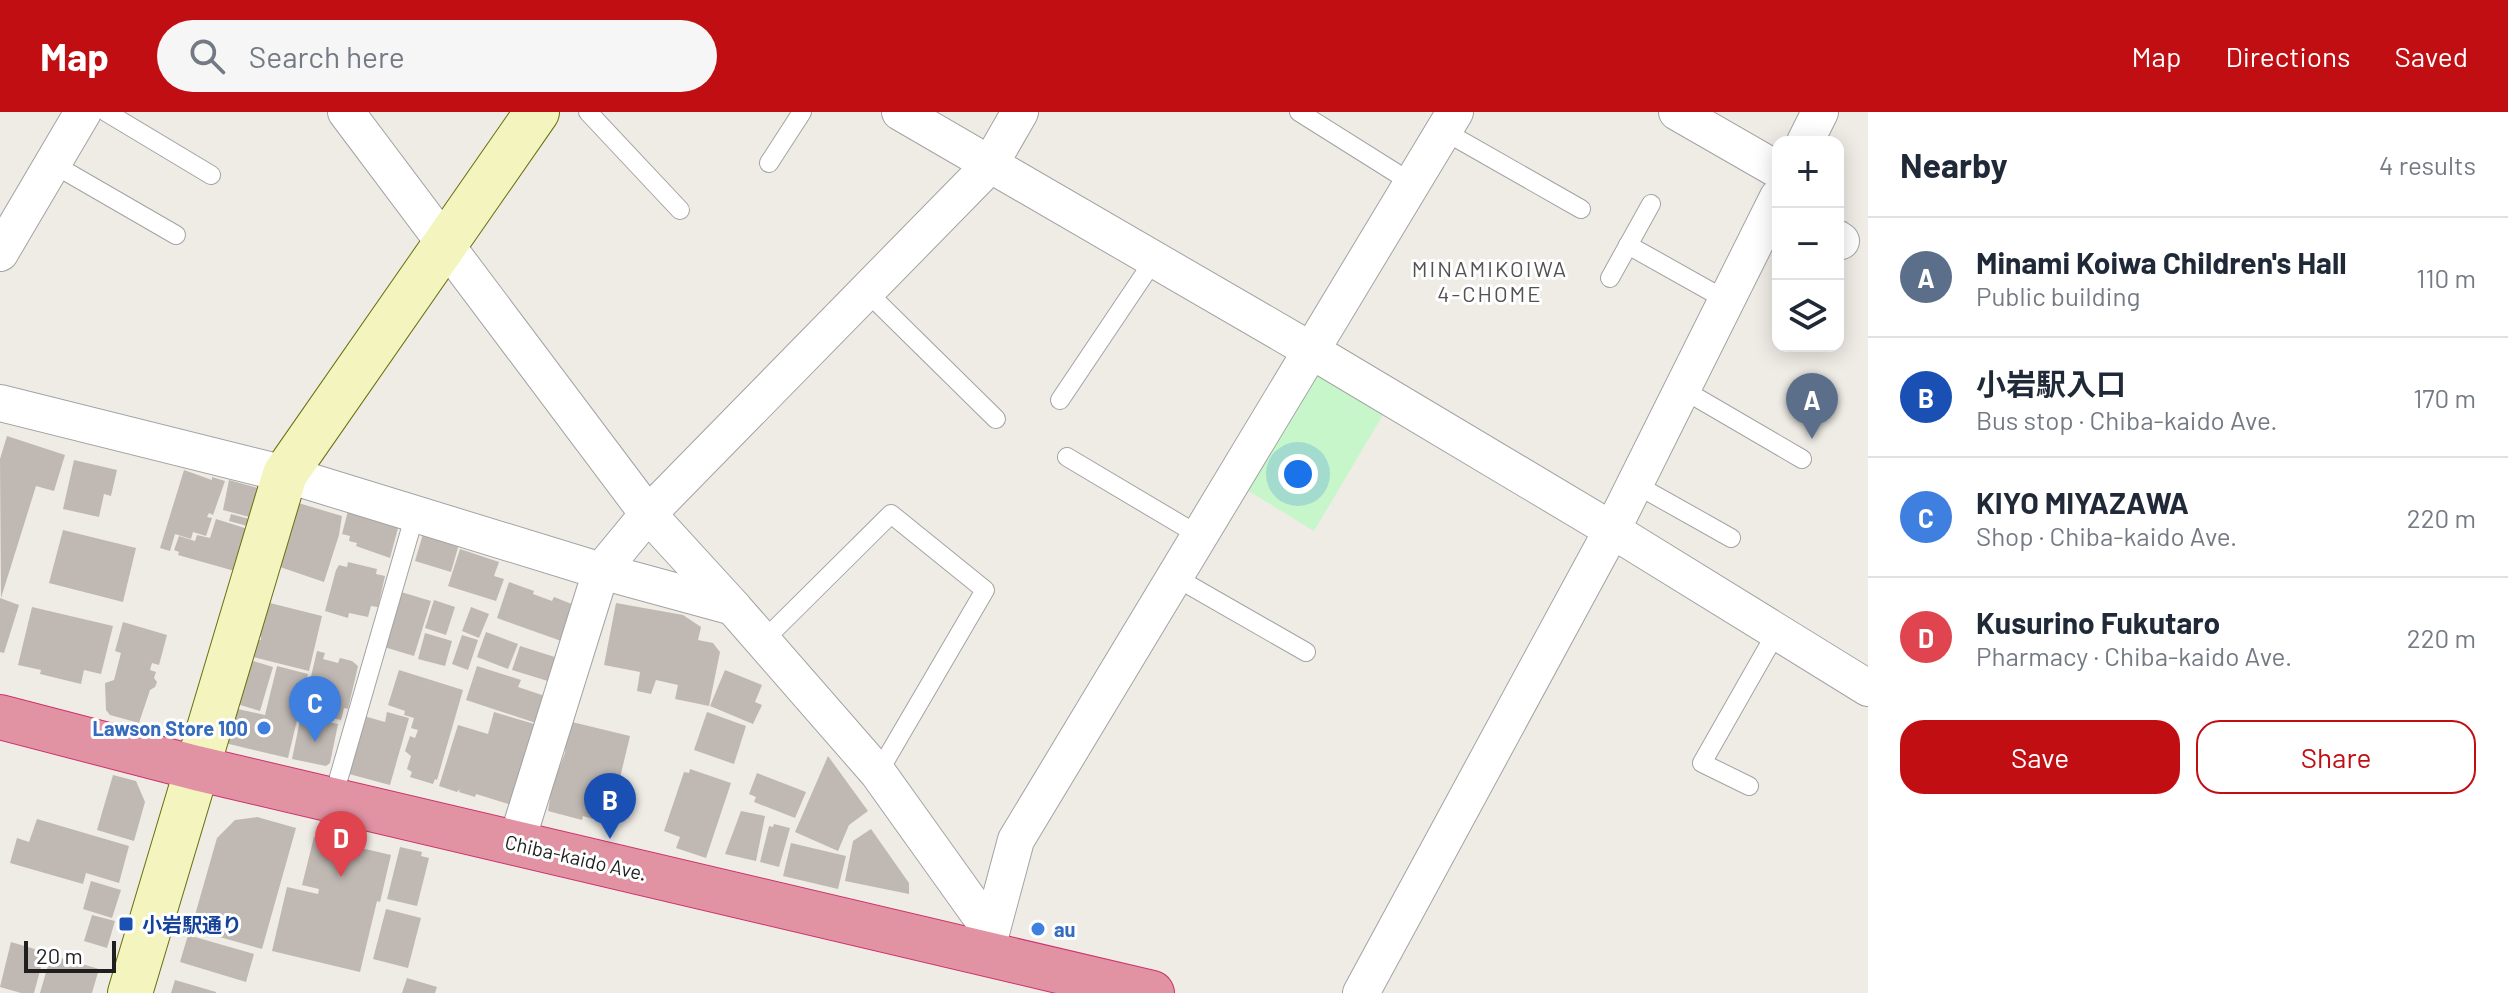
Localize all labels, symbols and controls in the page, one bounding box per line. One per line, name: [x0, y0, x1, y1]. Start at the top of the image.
search box: [157, 20, 717, 92]
text: Map: [40, 33, 109, 79]
icon: search: [185, 34, 229, 78]
text: Search here: [249, 38, 405, 74]
text: Map: [2132, 39, 2181, 73]
text: Directions: [2225, 39, 2351, 73]
text: Saved: [2395, 39, 2468, 73]
map controls: [1772, 136, 1844, 352]
button: +: [1772, 136, 1844, 208]
text: Nearby: [1900, 144, 2008, 185]
text: 4 results: [2379, 149, 2476, 180]
button: −: [1772, 208, 1844, 280]
text: Minami Koiwa Children's Hall: [1976, 244, 2347, 280]
district label: MINAMIKOIWA 4-CHOME: [1412, 255, 1568, 306]
text: A: [1917, 262, 1935, 293]
text: 110 m: [2416, 262, 2476, 293]
button: layers: [1772, 280, 1844, 352]
text: Public building: [1976, 280, 2140, 311]
text: 小岩駅入口: [1976, 365, 2126, 401]
pin: A: [1786, 373, 1838, 439]
text: B: [1918, 382, 1934, 413]
text: 170 m: [2413, 382, 2476, 413]
text: Bus stop · Chiba-kaido Ave.: [1976, 404, 2277, 435]
your location: [1278, 454, 1318, 494]
text: KIYO MIYAZAWA: [1976, 484, 2189, 520]
text: C: [1918, 502, 1934, 533]
text: 220 m: [2407, 502, 2476, 533]
text: Shop · Chiba-kaido Ave.: [1976, 520, 2237, 551]
text: Kusurino Fukutaro: [1976, 604, 2220, 640]
text: D: [1918, 622, 1934, 653]
text: 220 m: [2407, 622, 2476, 653]
text: Pharmacy · Chiba-kaido Ave.: [1976, 640, 2292, 671]
pin: C: [289, 676, 341, 742]
place label: Lawson Store 100: [93, 716, 248, 740]
marker: Lawson Store 100: [255, 719, 273, 737]
button: Save: [1900, 720, 2180, 794]
button: Share: [2196, 720, 2476, 794]
pin: B: [584, 773, 636, 839]
pin: D: [315, 811, 367, 877]
street label: Chiba-kaido Ave.: [503, 829, 649, 885]
place label: 小岩駅通り: [142, 912, 242, 936]
marker: 小岩駅通り: [117, 915, 135, 933]
place label: au: [1054, 917, 1075, 941]
marker: au: [1029, 920, 1047, 938]
scale bar: [24, 937, 116, 973]
text: 20 m: [36, 942, 83, 968]

